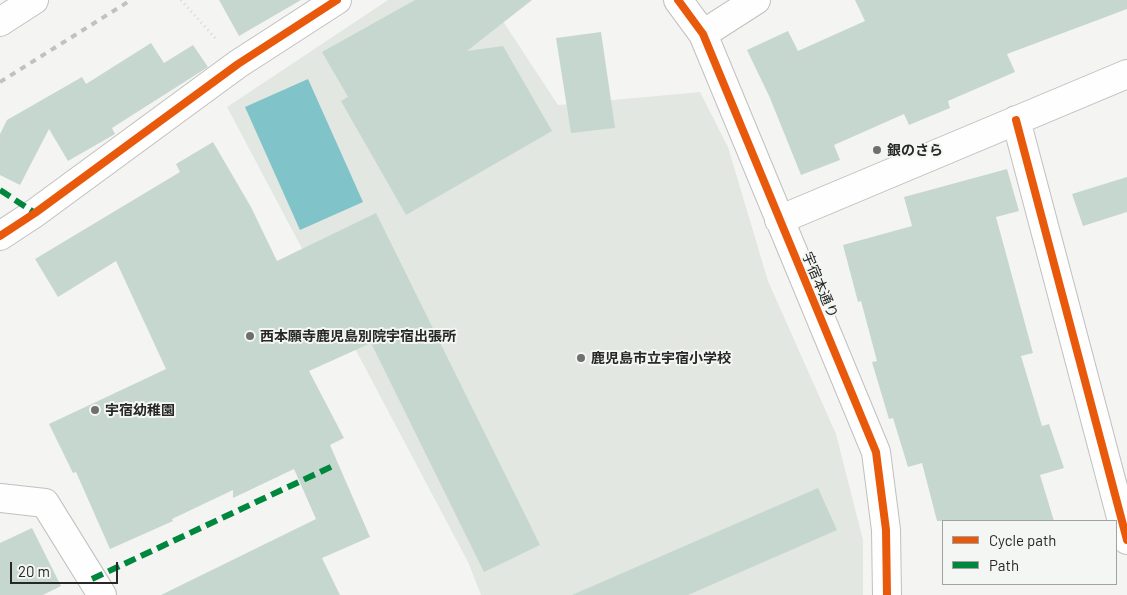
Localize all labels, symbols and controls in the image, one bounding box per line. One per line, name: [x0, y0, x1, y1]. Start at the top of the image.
place label: 銀のさら: [887, 142, 943, 158]
marker: 銀のさら: [871, 144, 883, 156]
street label: 宇宿本通り: [799, 250, 841, 320]
place label: 西本願寺鹿児島別院宇宿出張所: [260, 328, 456, 344]
marker: 西本願寺鹿児島別院宇宿出張所: [244, 330, 256, 342]
place label: 鹿児島市立宇宿小学校: [591, 350, 731, 366]
marker: 鹿児島市立宇宿小学校: [575, 352, 587, 364]
place label: 宇宿幼稚園: [105, 402, 175, 418]
marker: 宇宿幼稚園: [89, 404, 101, 416]
legend: [942, 520, 1117, 585]
text: Cycle path: [989, 531, 1056, 549]
scale bar: [12, 552, 120, 584]
text: Path: [989, 556, 1019, 574]
text: 20 m: [18, 562, 50, 580]

